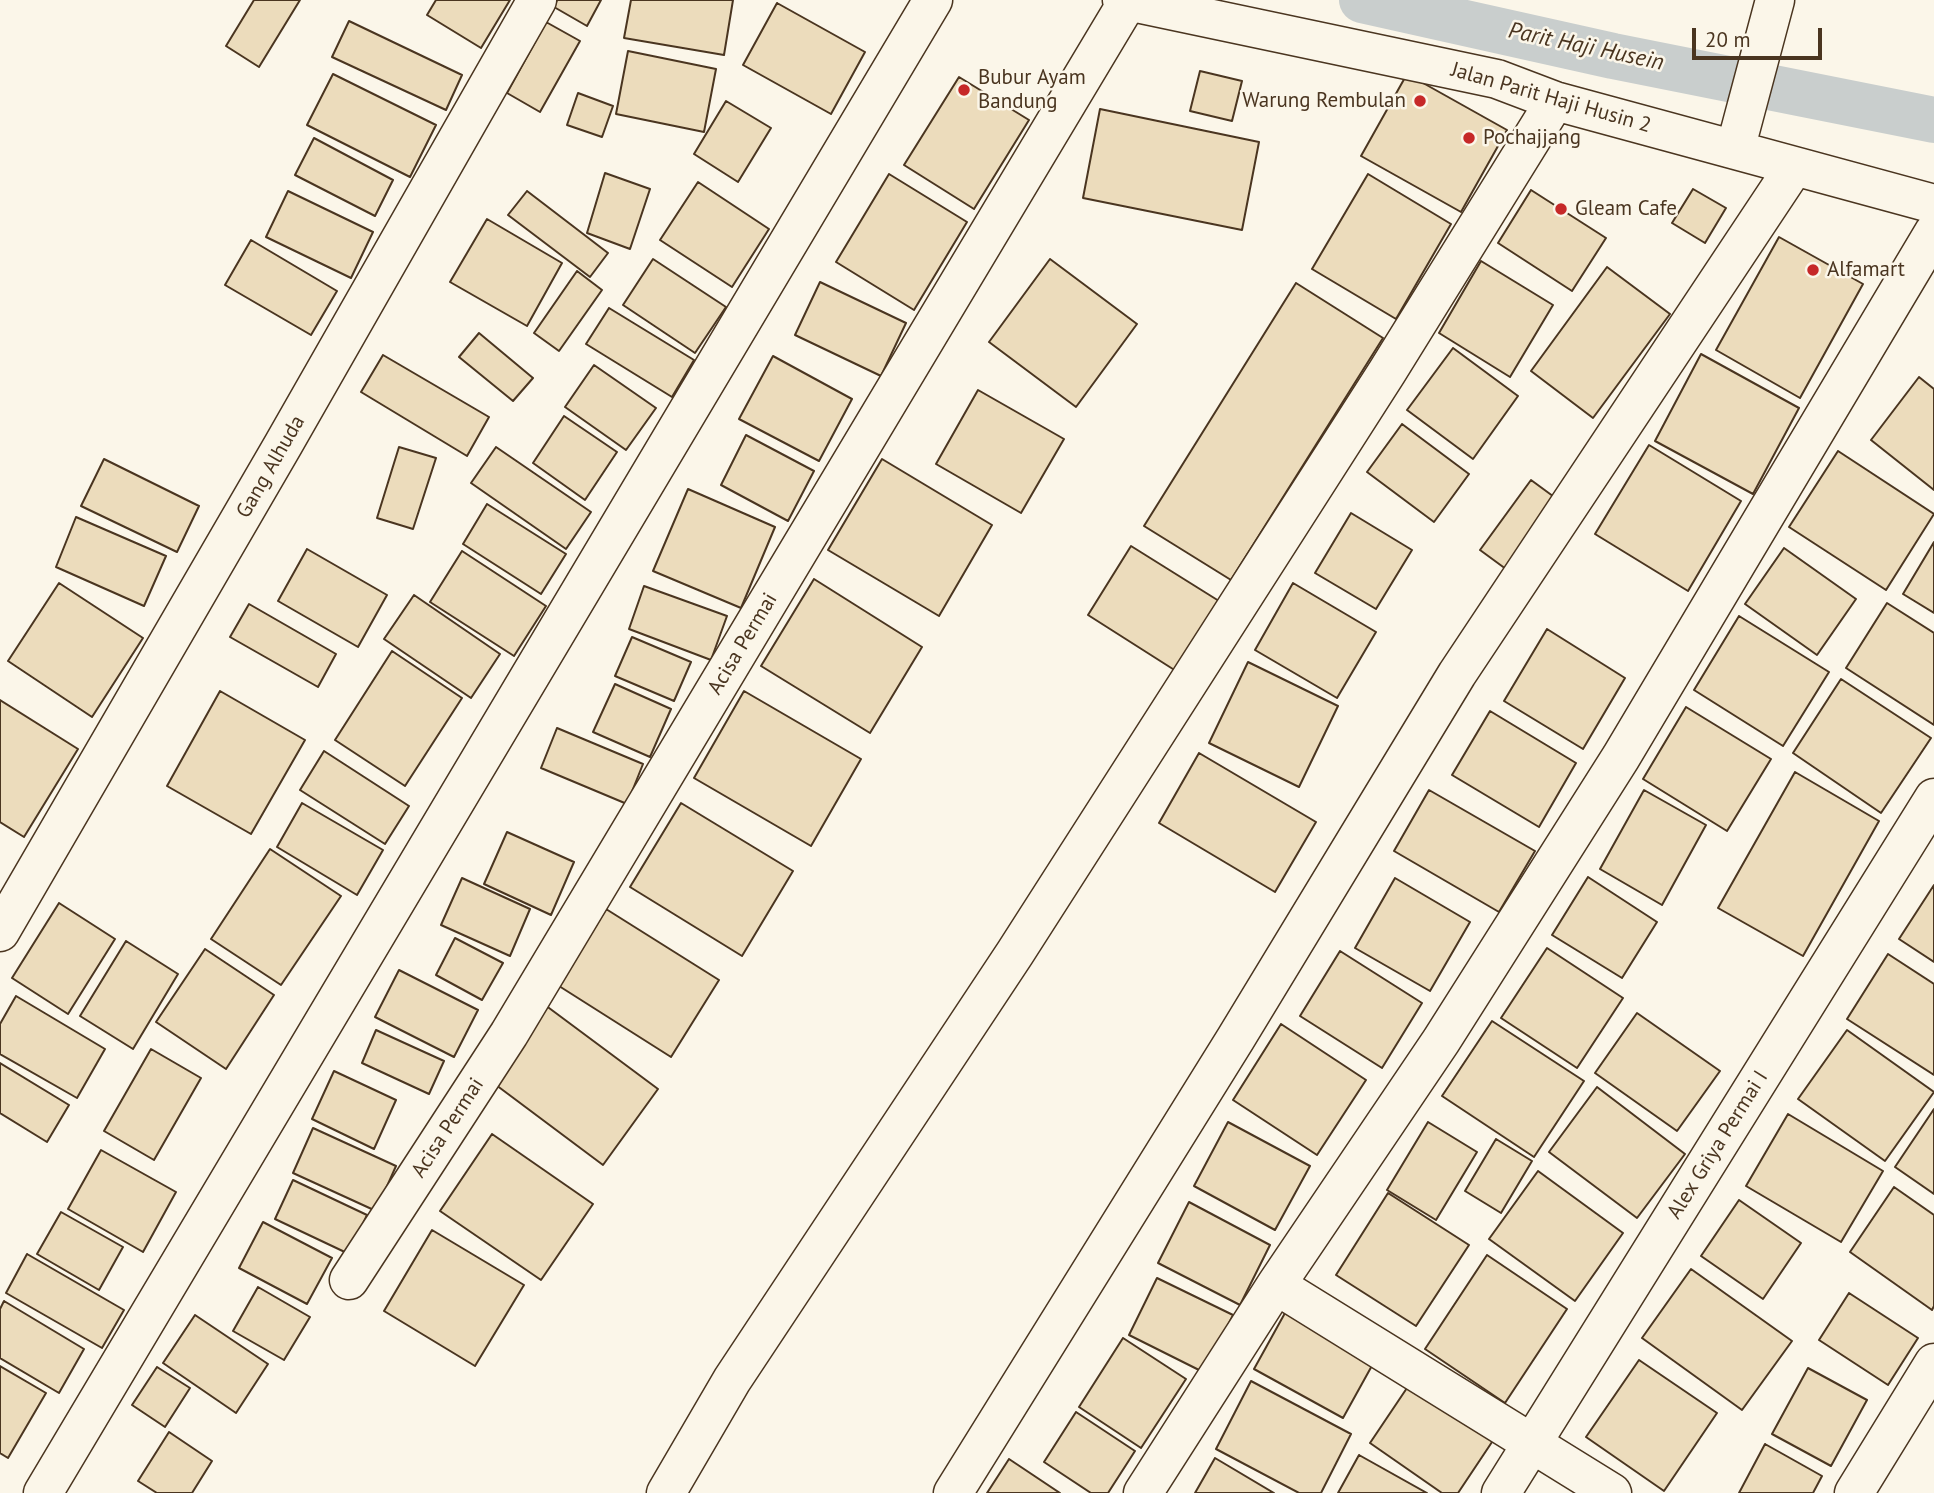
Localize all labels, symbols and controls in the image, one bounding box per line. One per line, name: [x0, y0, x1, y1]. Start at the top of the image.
scale bar: [1696, 14, 1826, 58]
water label: Parit Haji Husein: [1506, 17, 1666, 77]
text: 20 m: [1705, 26, 1751, 53]
street label: Jalan Parit Haji Husin 2: [1448, 57, 1654, 139]
place label: Bubur Ayam Bandung: [978, 65, 1086, 115]
marker: Bubur Ayam Bandung: [956, 82, 972, 98]
place label: Warung Rembulan: [1242, 88, 1406, 114]
marker: Warung Rembulan: [1412, 93, 1428, 109]
place label: Pochajjang: [1483, 125, 1581, 151]
marker: Pochajjang: [1461, 130, 1477, 146]
place label: Gleam Cafe: [1575, 196, 1677, 222]
marker: Gleam Cafe: [1553, 201, 1569, 217]
place label: Alfamart: [1827, 257, 1905, 283]
marker: Alfamart: [1805, 262, 1821, 278]
street label: Gang Alhuda: [231, 411, 311, 523]
street label: Acisa Permai: [703, 589, 783, 699]
street label: Alex Griya Permai I: [1662, 1066, 1774, 1224]
street label: Acisa Permai: [406, 1073, 490, 1183]

